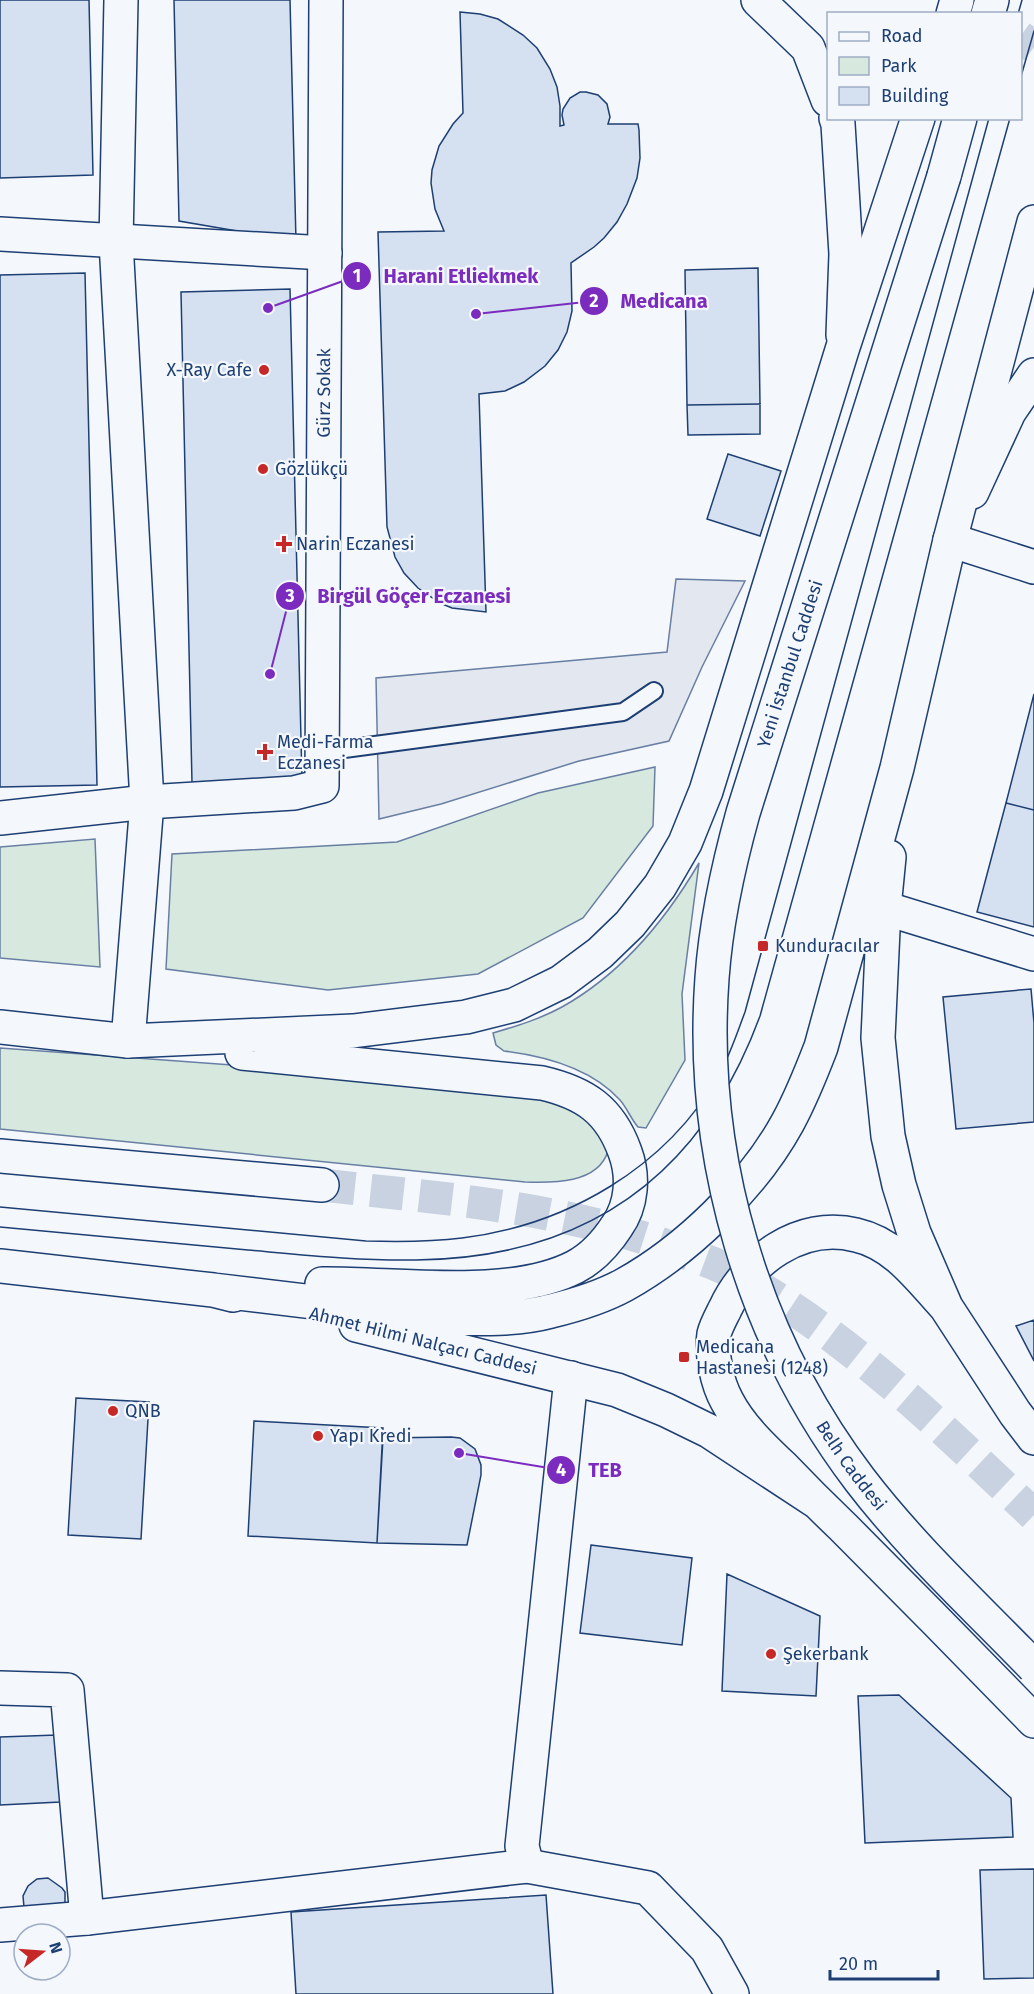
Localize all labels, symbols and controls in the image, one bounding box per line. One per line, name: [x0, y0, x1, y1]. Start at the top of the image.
legend: [827, 12, 1022, 120]
text: Road: [881, 25, 923, 47]
text: Park: [881, 55, 917, 77]
text: Building: [881, 85, 949, 107]
callout: Harani Etliekmek: [342, 257, 550, 295]
text: Harani Etliekmek: [384, 264, 539, 288]
text: 1: [353, 265, 361, 287]
callout: Medicana: [579, 282, 720, 320]
text: Medicana: [620, 289, 708, 313]
text: 2: [589, 290, 599, 312]
street label: Gürz Sokak: [313, 347, 335, 438]
place label: X-Ray Cafe: [166, 359, 252, 381]
marker: X-Ray Cafe: [257, 363, 271, 377]
place label: Gözlükçü: [275, 458, 348, 480]
marker: Gözlükçü: [256, 462, 270, 476]
place label: Narin Eczanesi: [296, 533, 415, 555]
marker: Narin Eczanesi: [277, 537, 291, 551]
callout: Birgül Göçer Eczanesi: [275, 577, 523, 615]
street label: Yeni İstanbul Caddesi: [752, 577, 828, 751]
text: Birgül Göçer Eczanesi: [317, 584, 511, 608]
text: 3: [284, 585, 295, 607]
place label: Medi-Farma Eczanesi: [277, 731, 374, 774]
marker: Medi-Farma Eczanesi: [258, 745, 272, 759]
place label: Kunduracılar: [775, 935, 879, 957]
marker: Kunduracılar: [756, 939, 770, 953]
street label: Ahmet Hilmi Nalçacı Caddesi: [307, 1302, 539, 1380]
place label: Medicana Hastanesi (1248): [696, 1336, 828, 1379]
marker: Medicana Hastanesi (1248): [677, 1350, 691, 1364]
place label: QNB: [125, 1400, 161, 1422]
marker: QNB: [106, 1404, 120, 1418]
street label: Belh Caddesi: [811, 1417, 891, 1515]
place label: Yapı Kredi: [330, 1425, 411, 1447]
marker: Yapı Kredi: [311, 1429, 325, 1443]
callout: TEB: [546, 1451, 634, 1489]
text: TEB: [588, 1458, 622, 1482]
text: 4: [556, 1459, 566, 1481]
place label: Şekerbank: [783, 1643, 869, 1665]
marker: Şekerbank: [764, 1647, 778, 1661]
north arrow: [12, 1922, 72, 1982]
text: N: [45, 1940, 67, 1956]
scale bar: [830, 1943, 938, 1981]
text: 20 m: [839, 1953, 878, 1975]

